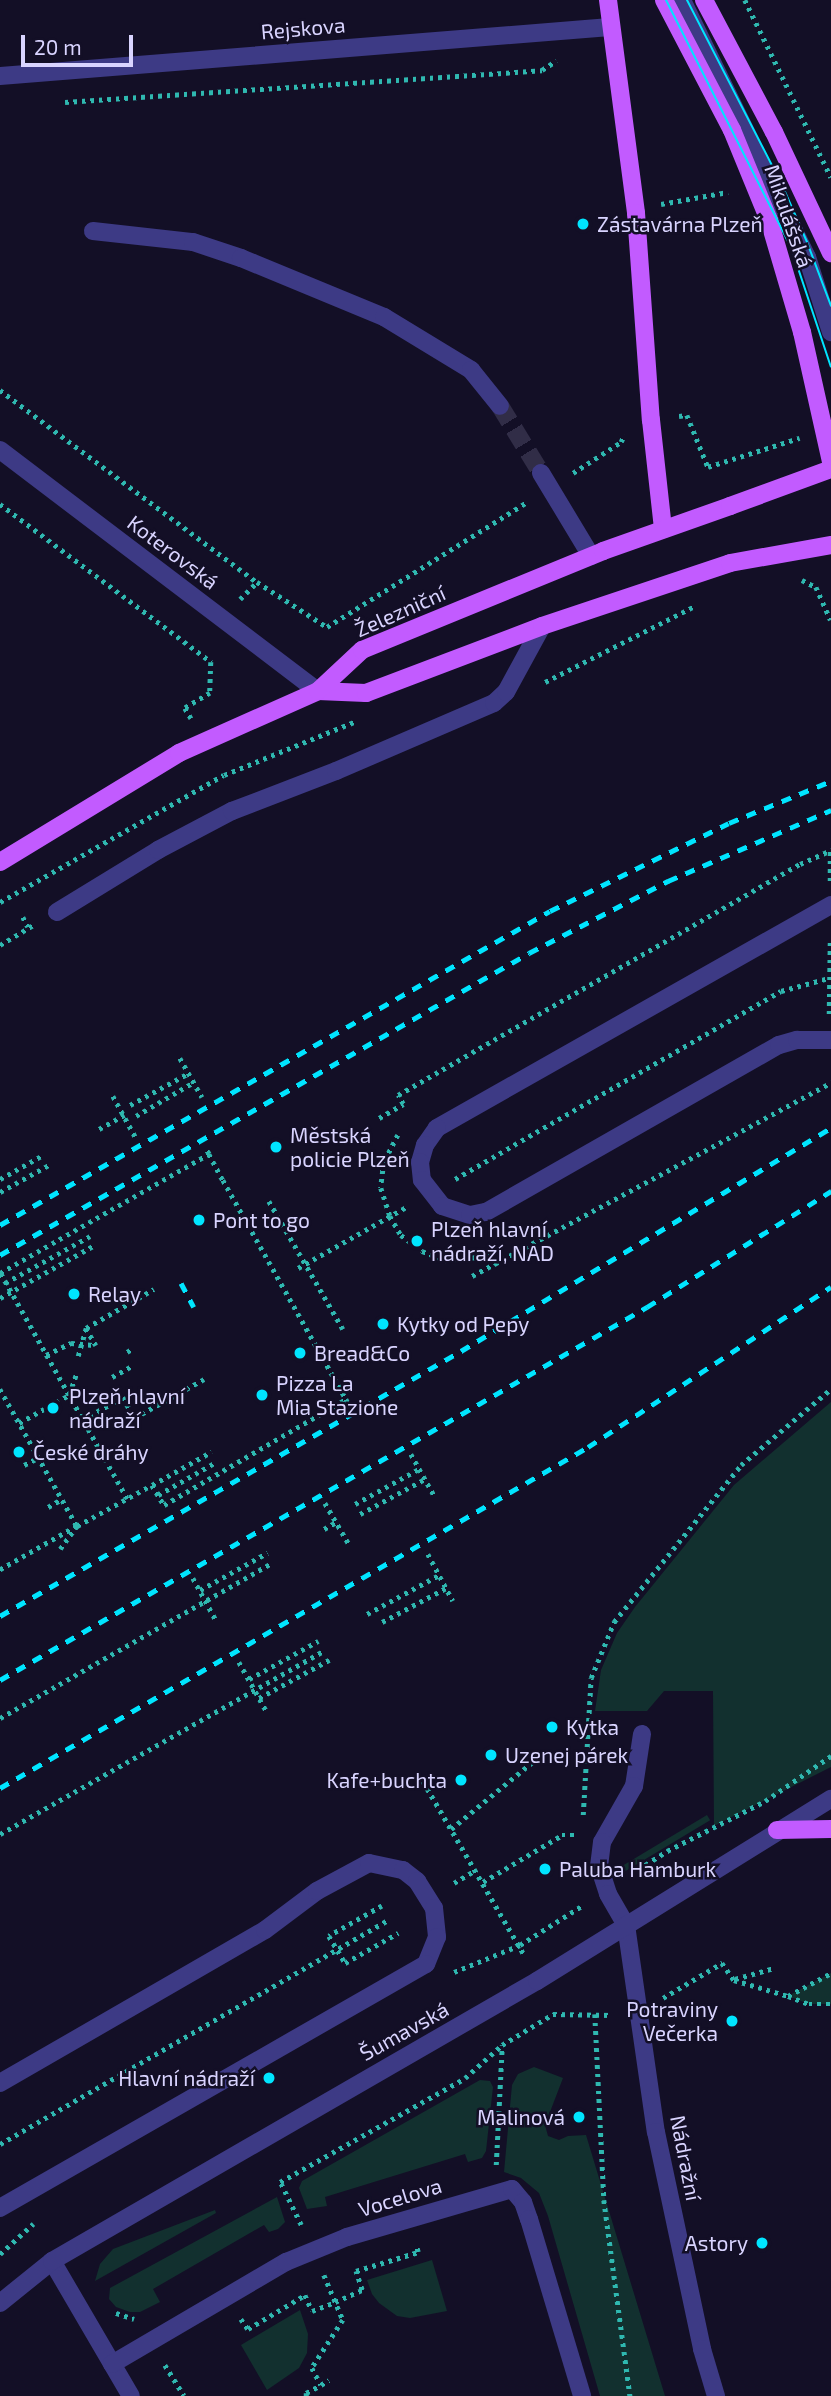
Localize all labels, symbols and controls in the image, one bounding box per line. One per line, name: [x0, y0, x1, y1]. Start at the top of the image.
street label: Rejskova: [260, 12, 346, 44]
scale bar: [24, 21, 136, 65]
text: 20 m: [34, 34, 82, 59]
street label: Mikulášská: [760, 161, 818, 271]
place label: Zástavárna Plzeň: [597, 211, 763, 237]
marker: Zástavárna Plzeň: [575, 216, 591, 232]
street label: Koterovská: [123, 510, 223, 594]
street label: Železniční: [351, 580, 449, 642]
place label: Městská policie Plzeň: [290, 1122, 410, 1172]
marker: Městská policie Plzeň: [268, 1139, 284, 1155]
place label: Pont to go: [213, 1207, 310, 1233]
marker: Pont to go: [191, 1212, 207, 1228]
place label: Plzeň hlavní nádraží, NAD: [431, 1216, 554, 1266]
marker: Plzeň hlavní nádraží, NAD: [409, 1233, 425, 1249]
place label: Relay: [88, 1281, 141, 1307]
marker: Relay: [66, 1286, 82, 1302]
place label: Kytky od Pepy: [397, 1311, 530, 1337]
marker: Kytky od Pepy: [375, 1316, 391, 1332]
place label: Bread&Co: [314, 1340, 410, 1366]
marker: Bread&Co: [292, 1345, 308, 1361]
place label: Pizza La Mia Stazione: [276, 1370, 398, 1420]
place label: Plzeň hlavní nádraží: [69, 1383, 185, 1433]
marker: Pizza La Mia Stazione: [254, 1387, 270, 1403]
marker: Plzeň hlavní nádraží: [43, 1398, 63, 1418]
place label: České dráhy: [33, 1439, 149, 1465]
marker: České dráhy: [11, 1444, 27, 1460]
place label: Kytka: [566, 1714, 619, 1740]
marker: Kytka: [544, 1719, 560, 1735]
place label: Uzenej párek: [505, 1742, 628, 1768]
marker: Uzenej párek: [483, 1747, 499, 1763]
place label: Kafe+buchta: [326, 1767, 447, 1793]
marker: Kafe+buchta: [453, 1772, 469, 1788]
place label: Paluba Hamburk: [559, 1856, 716, 1882]
marker: Paluba Hamburk: [537, 1861, 553, 1877]
street label: Šumavská: [355, 1996, 453, 2066]
place label: Potraviny Večerka: [626, 1996, 718, 2046]
marker: Potraviny Večerka: [724, 2013, 740, 2029]
place label: Hlavní nádraží: [118, 2065, 255, 2091]
marker: Hlavní nádraží: [261, 2070, 277, 2086]
place label: Malinová: [477, 2104, 565, 2130]
marker: Malinová: [571, 2109, 587, 2125]
street label: Nádražní: [665, 2113, 707, 2203]
street label: Vocelova: [355, 2172, 445, 2222]
place label: Astory: [685, 2230, 748, 2256]
marker: Astory: [754, 2235, 770, 2251]

